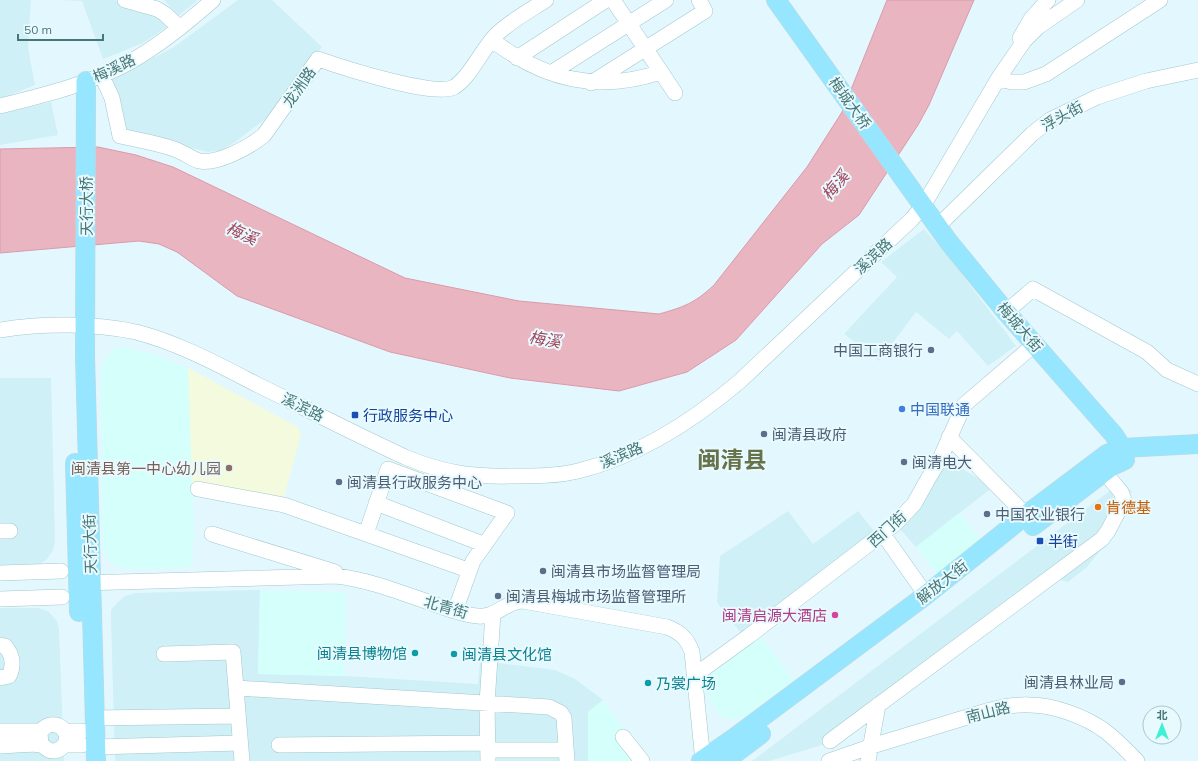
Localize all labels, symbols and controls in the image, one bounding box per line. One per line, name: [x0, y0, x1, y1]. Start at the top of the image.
scale bar: [18, 16, 103, 42]
text: 50 m: [24, 22, 52, 37]
street label: 梅溪路: [90, 50, 138, 86]
street label: 龙洲路: [278, 63, 320, 111]
street label: 梅城大桥: [825, 73, 875, 133]
street label: 浮头街: [1038, 97, 1086, 135]
water label: 梅溪: [817, 165, 854, 204]
street label: 天行大桥: [77, 176, 96, 236]
water label: 梅溪: [223, 217, 263, 249]
street label: 溪滨路: [850, 234, 896, 278]
street label: 梅城大街: [993, 298, 1047, 356]
water label: 梅溪: [528, 327, 564, 352]
place label: 中国工商银行: [833, 341, 923, 360]
marker: 中国工商银行: [926, 345, 936, 355]
street label: 溪滨路: [279, 389, 327, 425]
place label: 中国联通: [910, 400, 970, 419]
marker: 中国联通: [897, 404, 907, 414]
place label: 行政服务中心: [363, 406, 453, 425]
marker: 行政服务中心: [350, 410, 360, 420]
place label: 闽清县政府: [772, 425, 847, 444]
marker: 闽清县政府: [759, 429, 769, 439]
street label: 溪滨路: [597, 437, 645, 473]
district label: 闽清县: [698, 445, 767, 474]
place label: 闽清电大: [912, 453, 972, 472]
marker: 闽清电大: [899, 457, 909, 467]
place label: 闽清县第一中心幼儿园: [71, 459, 221, 478]
marker: 闽清县第一中心幼儿园: [224, 463, 234, 473]
place label: 闽清县行政服务中心: [347, 473, 482, 492]
marker: 闽清县行政服务中心: [334, 477, 344, 487]
place label: 肯德基: [1106, 498, 1151, 517]
marker: 肯德基: [1093, 502, 1103, 512]
place label: 中国农业银行: [995, 505, 1085, 524]
street label: 西门街: [864, 507, 910, 551]
marker: 中国农业银行: [982, 509, 992, 519]
street label: 天行大街: [79, 514, 101, 574]
place label: 半街: [1048, 532, 1078, 551]
marker: 半街: [1035, 536, 1045, 546]
street label: 解放大街: [913, 556, 971, 608]
place label: 闽清县市场监督管理局: [551, 562, 701, 581]
marker: 闽清县市场监督管理局: [538, 566, 548, 576]
place label: 闽清县梅城市场监督管理所: [506, 587, 686, 606]
marker: 闽清县梅城市场监督管理所: [493, 591, 503, 601]
street label: 北青街: [422, 592, 470, 622]
place label: 闽清启源大酒店: [722, 606, 827, 625]
marker: 闽清启源大酒店: [830, 610, 840, 620]
place label: 闽清县博物馆: [317, 644, 407, 663]
place label: 闽清县文化馆: [462, 645, 552, 664]
marker: 闽清县博物馆: [410, 648, 420, 658]
marker: 闽清县文化馆: [449, 649, 459, 659]
place label: 闽清县林业局: [1024, 673, 1114, 692]
place label: 乃裳广场: [656, 674, 716, 693]
marker: 闽清县林业局: [1117, 677, 1127, 687]
marker: 乃裳广场: [643, 678, 653, 688]
street label: 南山路: [964, 697, 1012, 727]
north arrow: [1142, 705, 1182, 745]
text: 北: [1157, 708, 1168, 722]

